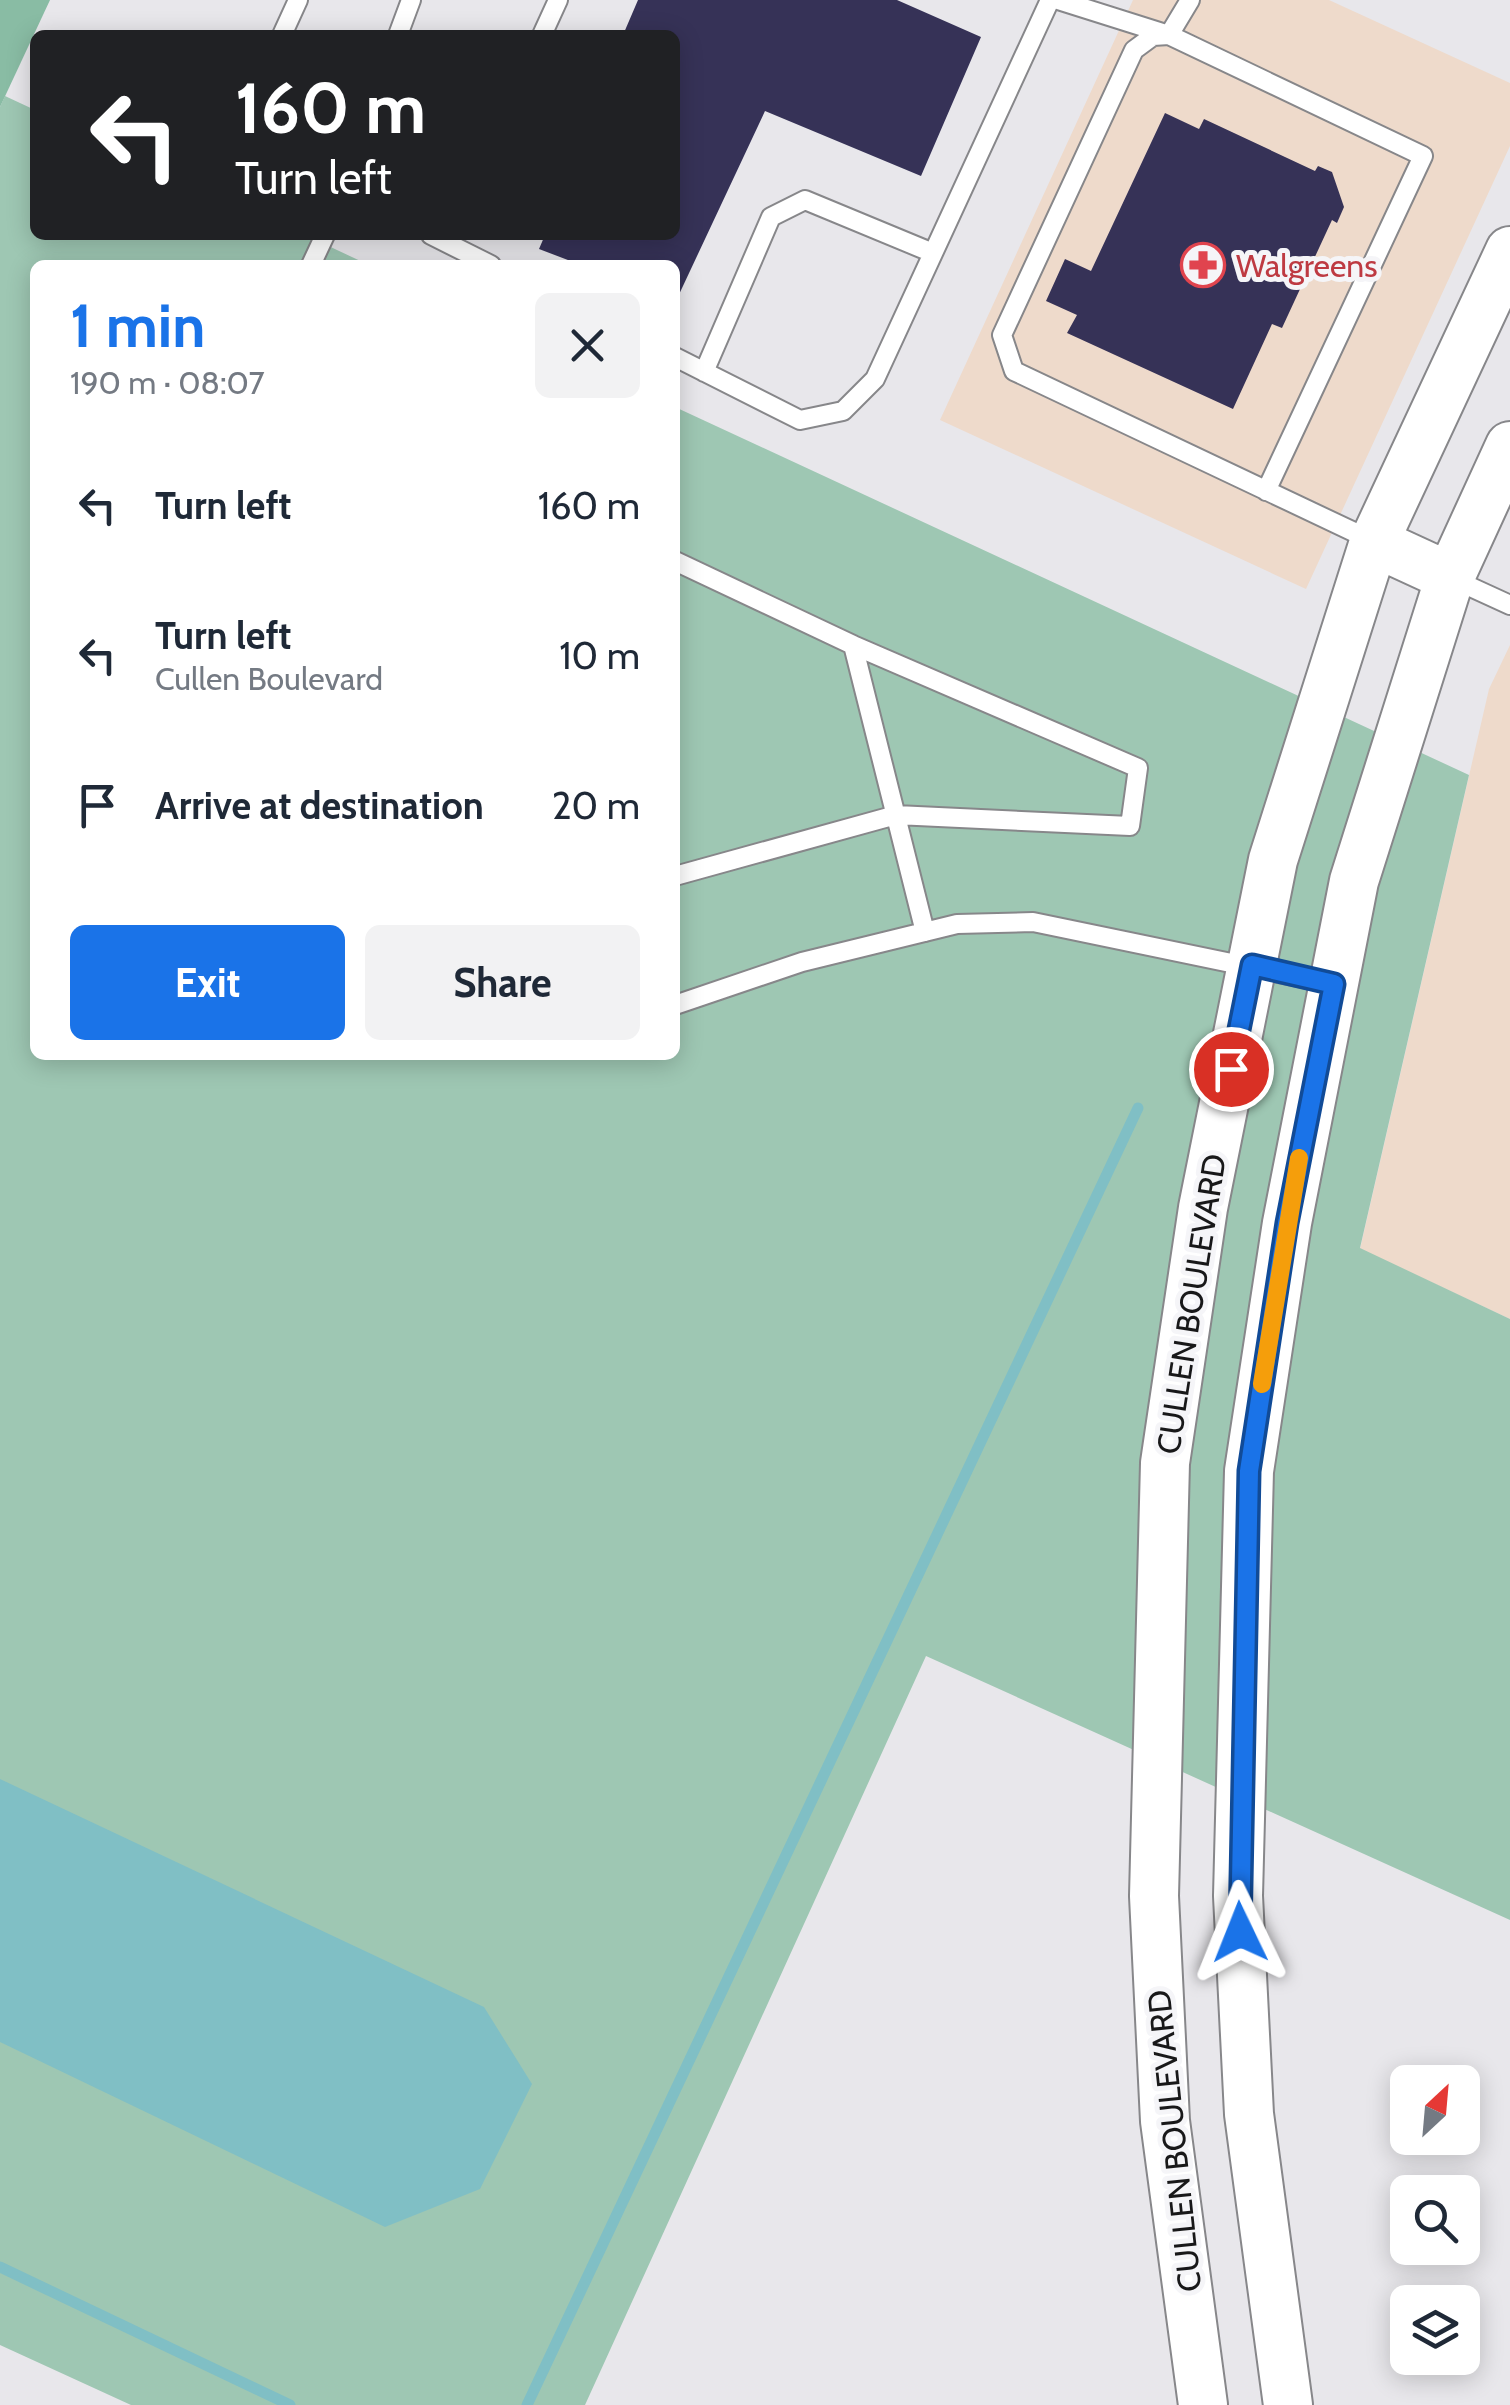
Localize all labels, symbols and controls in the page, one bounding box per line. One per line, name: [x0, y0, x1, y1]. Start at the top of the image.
text: 160 m: [235, 65, 426, 151]
icon: left: [70, 70, 200, 200]
text: Turn left: [235, 151, 392, 205]
pharmacy icon: Walgreens: [1180, 242, 1226, 288]
place label: Walgreens: [1236, 246, 1377, 285]
text: 1 min: [70, 289, 205, 362]
button: close: [535, 293, 640, 398]
text: 190 m · 08:07: [70, 363, 265, 402]
icon: left: [70, 478, 125, 533]
text: Turn left: [155, 482, 291, 529]
text: 160 m: [538, 482, 640, 529]
text: Turn left: [155, 612, 291, 659]
icon: left: [70, 628, 125, 683]
text: 10 m: [559, 632, 640, 679]
text: Cullen Boulevard: [155, 659, 383, 698]
icon: arrive: [70, 778, 125, 833]
text: Arrive at destination: [155, 782, 484, 829]
text: 20 m: [552, 782, 640, 829]
button: Exit: [70, 925, 345, 1040]
button: Share: [365, 925, 640, 1040]
pin: [1189, 1027, 1274, 1112]
icon: arrive: [1204, 1042, 1259, 1097]
street label: CULLEN BOULEVARD: [1148, 1151, 1234, 1457]
position arrow: [1188, 1880, 1292, 1984]
street label: CULLEN BOULEVARD: [1139, 1988, 1209, 2294]
north arrow: [1390, 2065, 1480, 2155]
map controls: [1390, 2065, 1480, 2375]
button: search: [1390, 2175, 1480, 2265]
button: layers: [1390, 2285, 1480, 2375]

